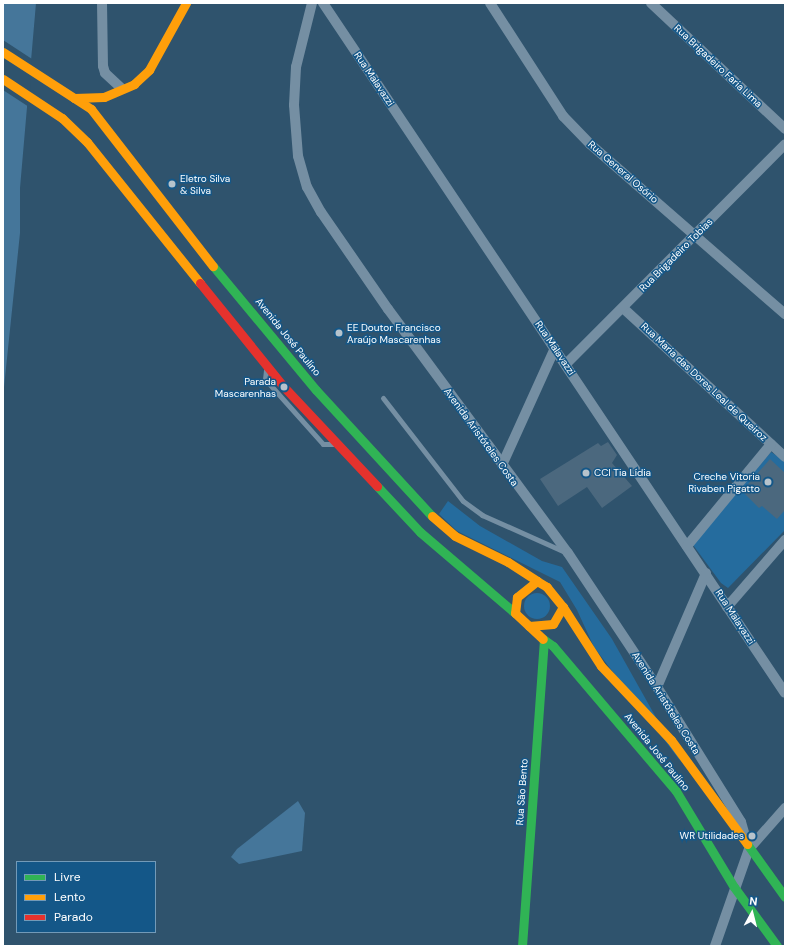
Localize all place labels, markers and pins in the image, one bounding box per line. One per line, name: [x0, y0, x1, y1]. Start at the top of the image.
place label: Eletro Silva & Silva: [180, 172, 230, 196]
marker: Eletro Silva & Silva: [167, 179, 177, 189]
place label: EE Doutor Francisco Araújo Mascarenhas: [347, 321, 441, 344]
marker: EE Doutor Francisco Araújo Mascarenhas: [334, 328, 344, 338]
place label: Parada Mascarenhas: [215, 375, 276, 398]
marker: Parada Mascarenhas: [279, 382, 289, 392]
place label: CCI Tia Lídia: [594, 467, 651, 479]
marker: CCI Tia Lídia: [581, 468, 591, 478]
place label: Creche Vitoria Rivaben Pigatto: [688, 470, 760, 494]
marker: Creche Vitoria Rivaben Pigatto: [763, 477, 773, 487]
place label: WR Utilidades: [680, 830, 744, 842]
marker: WR Utilidades: [747, 831, 757, 841]

